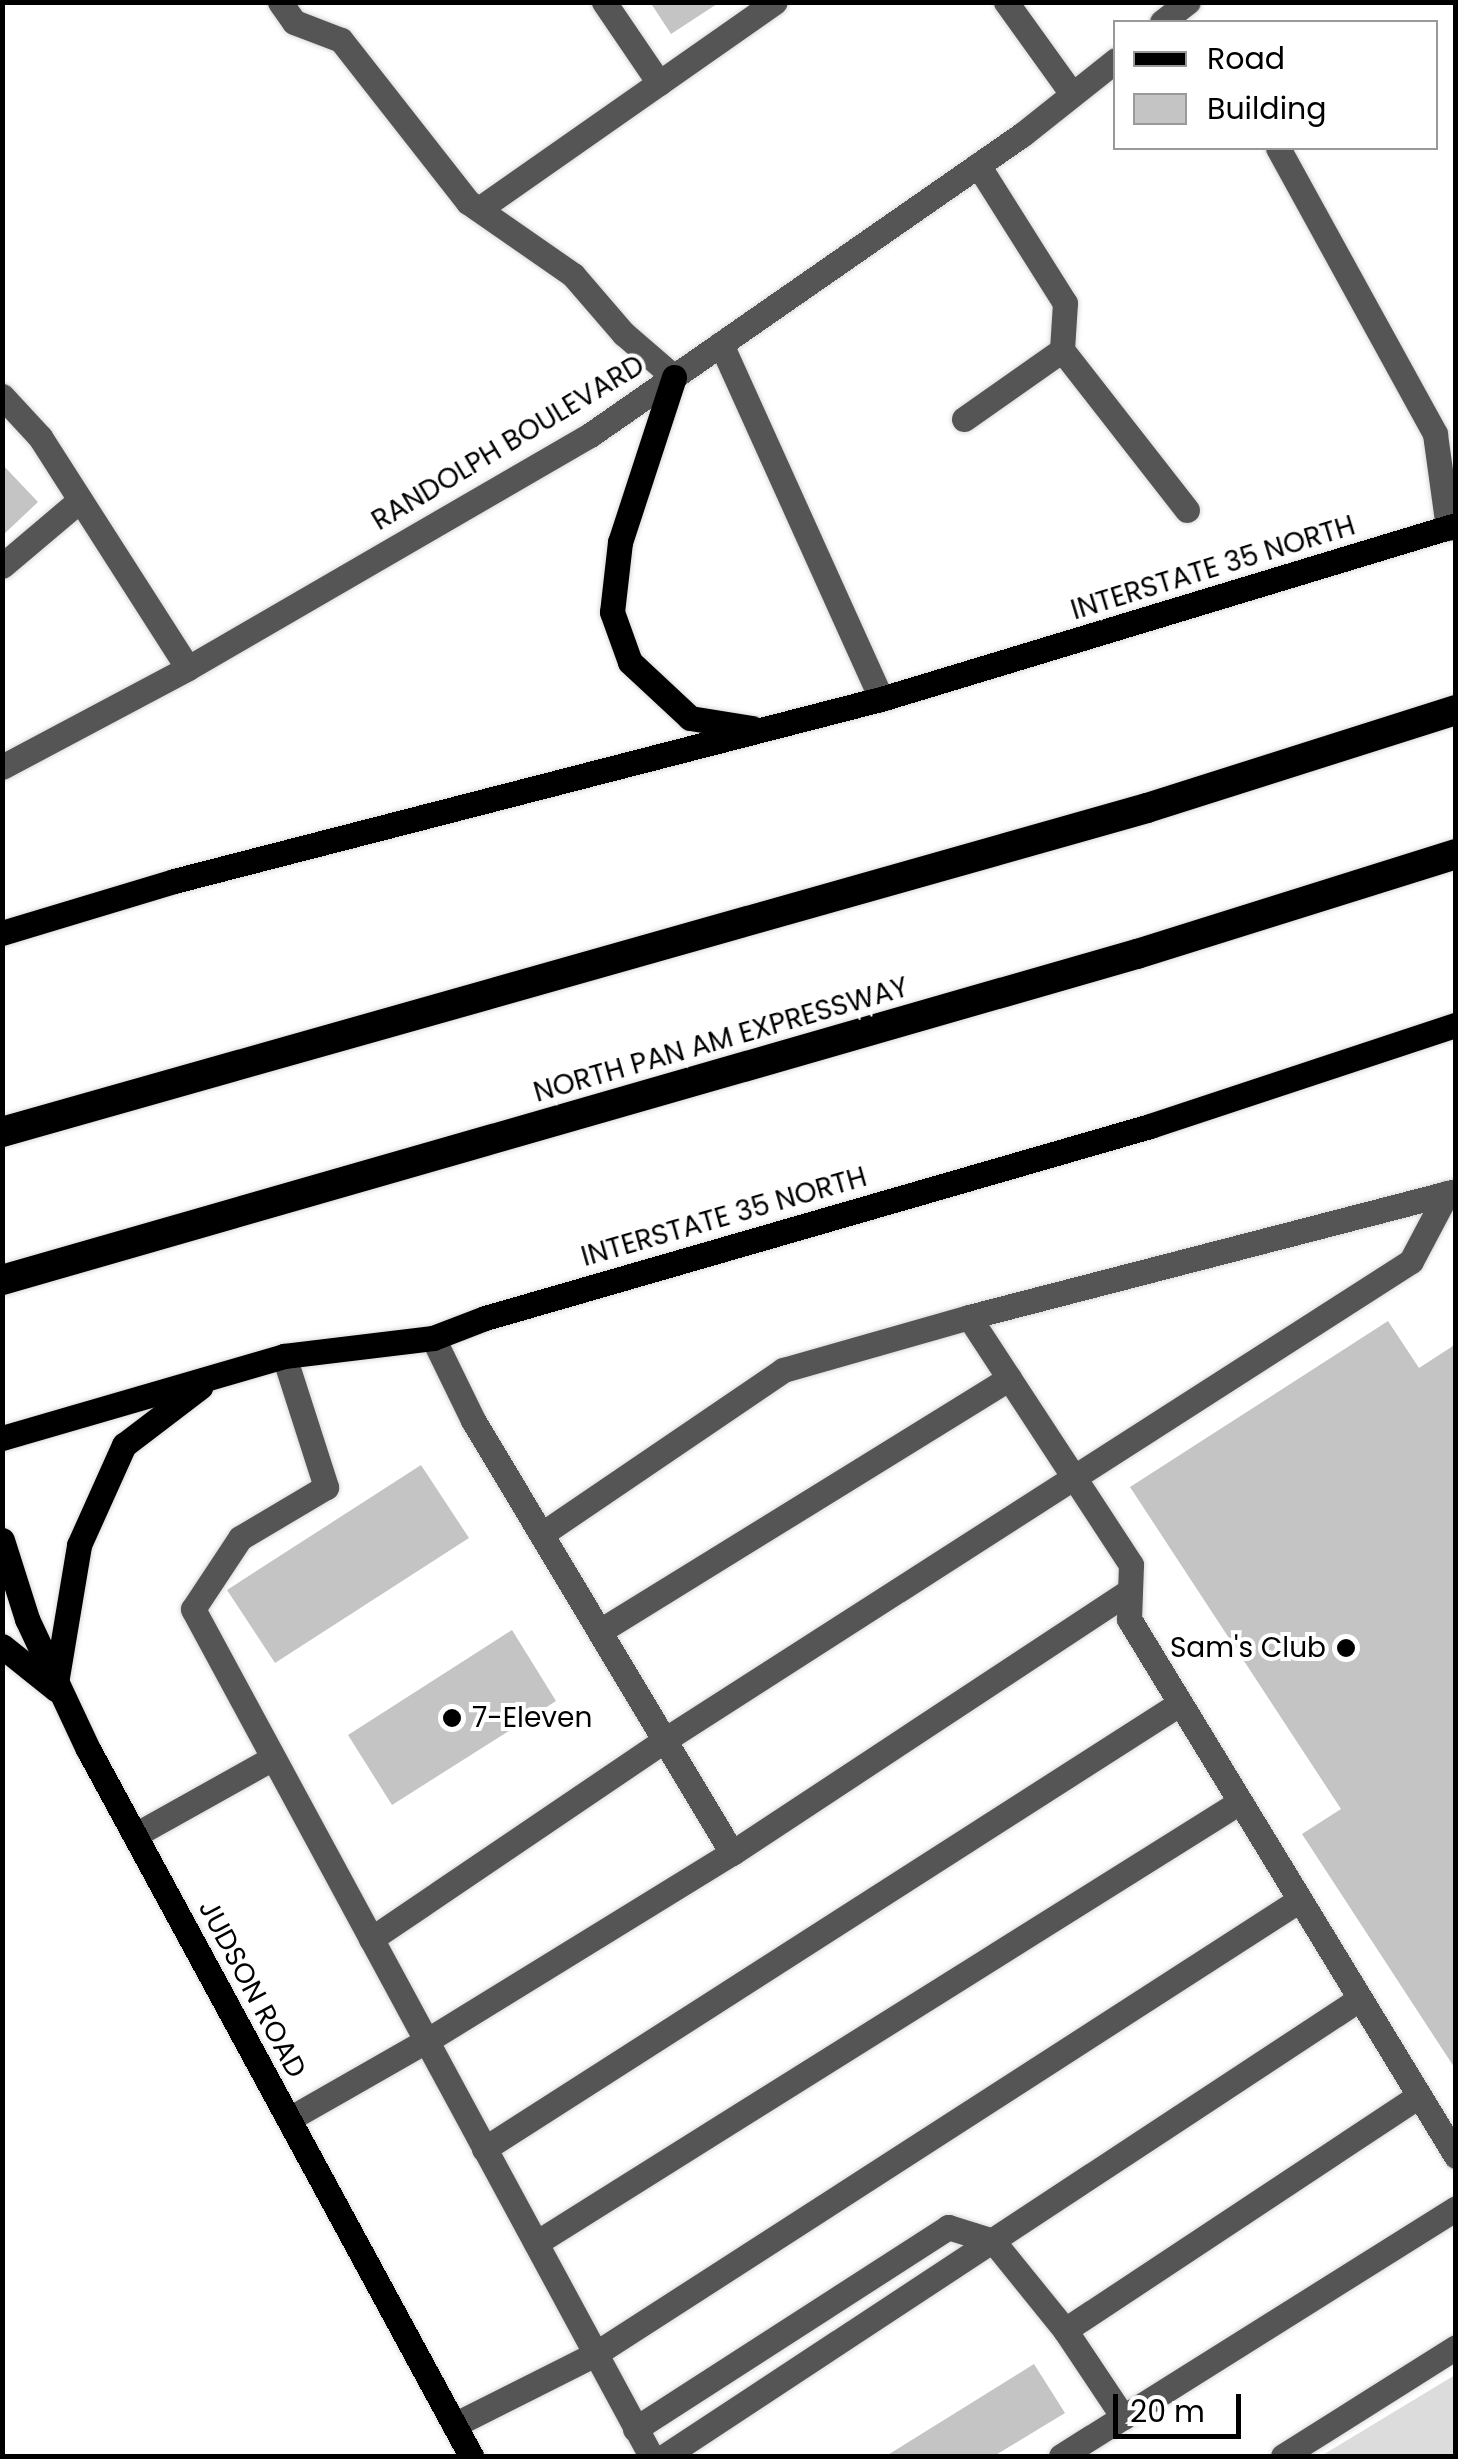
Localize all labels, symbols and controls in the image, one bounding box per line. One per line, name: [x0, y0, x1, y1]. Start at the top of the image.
legend: [1113, 20, 1438, 150]
text: Road: [1207, 37, 1285, 80]
text: Building: [1207, 87, 1327, 130]
street label: RANDOLPH BOULEVARD: [366, 348, 650, 538]
street label: INTERSTATE 35 NORTH: [1067, 509, 1359, 627]
street label: NORTH PAN AM EXPRESSWAY: [530, 970, 912, 1110]
street label: INTERSTATE 35 NORTH: [577, 1160, 871, 1274]
place label: Sam's Club: [1170, 1631, 1326, 1665]
marker: Sam's Club: [1335, 1637, 1357, 1659]
place label: 7-Eleven: [472, 1701, 592, 1735]
marker: 7-Eleven: [441, 1707, 463, 1729]
street label: JUDSON ROAD: [191, 1894, 313, 2084]
scale bar: [1118, 2374, 1246, 2436]
text: 20 m: [1130, 2390, 1205, 2433]

